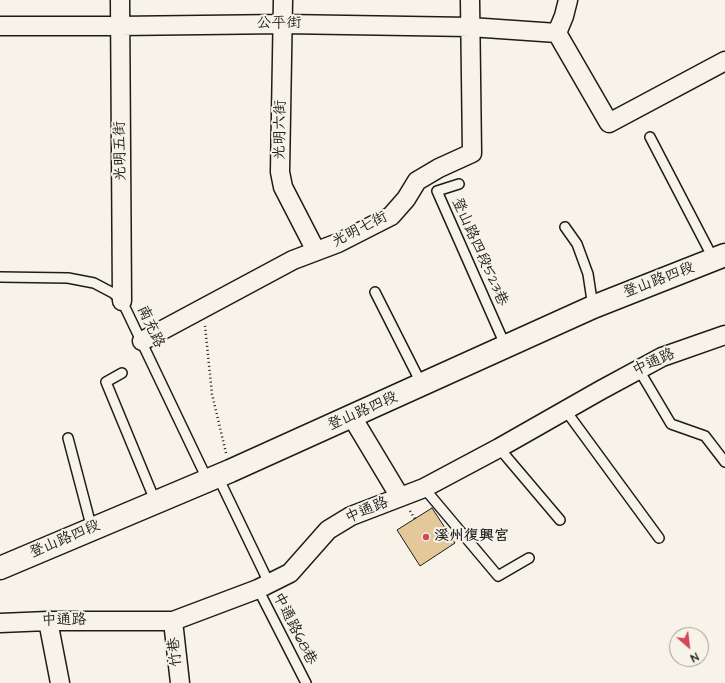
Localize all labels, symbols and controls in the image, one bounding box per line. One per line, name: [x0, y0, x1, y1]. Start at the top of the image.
street label: 公平街: [257, 15, 301, 33]
street label: 光明六街: [271, 100, 291, 160]
street label: 光明五街: [111, 121, 131, 181]
street label: 登山路四段523巷: [447, 195, 511, 309]
street label: 光明七街: [329, 208, 391, 252]
street label: 登山路四段: [621, 259, 697, 303]
street label: 南充路: [132, 303, 168, 351]
street label: 中通路: [630, 345, 678, 381]
street label: 登山路四段: [325, 389, 401, 435]
street label: 中通路: [343, 494, 391, 528]
street label: 登山路四段: [27, 517, 103, 563]
place label: 溪州復興宮: [434, 528, 509, 546]
marker: 溪州復興宮: [421, 532, 431, 542]
street label: 中通路68巷: [268, 590, 320, 668]
street label: 中通路: [41, 612, 87, 630]
north arrow: [669, 627, 709, 667]
street label: 竹巷: [165, 636, 187, 668]
text: N: [688, 649, 701, 665]

